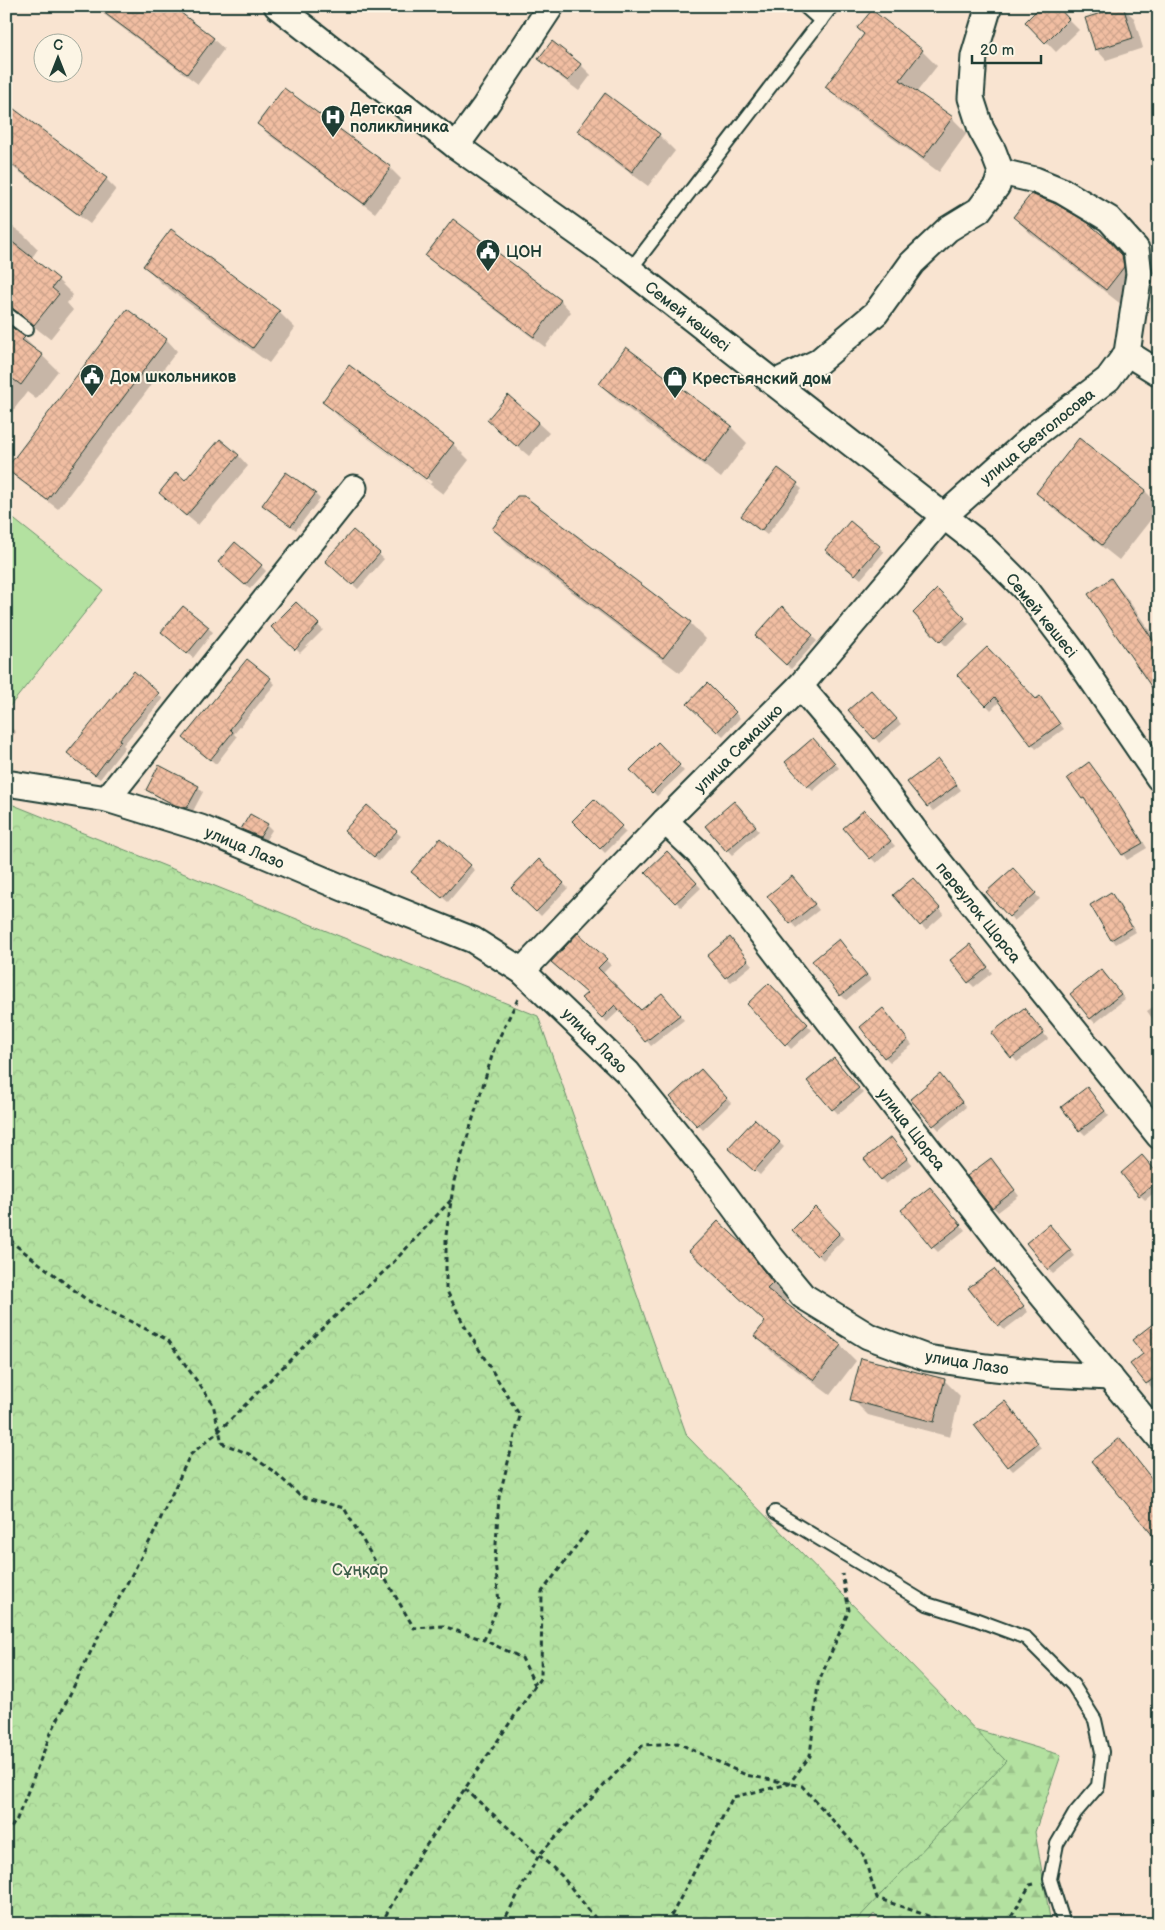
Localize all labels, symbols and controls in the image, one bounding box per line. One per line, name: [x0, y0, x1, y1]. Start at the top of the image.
north arrow: [32, 32, 82, 82]
scale bar: [972, 32, 1041, 64]
text: С: [53, 37, 63, 54]
text: 20 m: [980, 41, 1014, 60]
place label: Детская поликлиника: [350, 100, 449, 137]
hospital icon: Детская поликлиника: [320, 104, 346, 138]
public building icon: ЦОН: [475, 238, 501, 272]
place label: ЦОН: [506, 243, 542, 262]
street label: Семей көшесі: [641, 278, 733, 356]
public building icon: Дом школьников: [79, 363, 105, 397]
shop icon: Крестьянский дом: [662, 365, 688, 399]
place label: Дом школьников: [110, 368, 236, 387]
place label: Крестьянский дом: [692, 370, 831, 389]
street label: улица Безголосова: [977, 385, 1099, 489]
street label: Семей көшесі: [1001, 570, 1081, 662]
street label: улица Семашко: [691, 701, 787, 797]
street label: улица Лазо: [202, 823, 287, 874]
street label: переулок Щорса: [931, 859, 1025, 968]
street label: улица Лазо: [557, 1005, 630, 1078]
street label: улица Щорса: [873, 1085, 949, 1175]
street label: улица Лазо: [924, 1348, 1010, 1379]
park label: Сұңқар: [332, 1561, 388, 1580]

